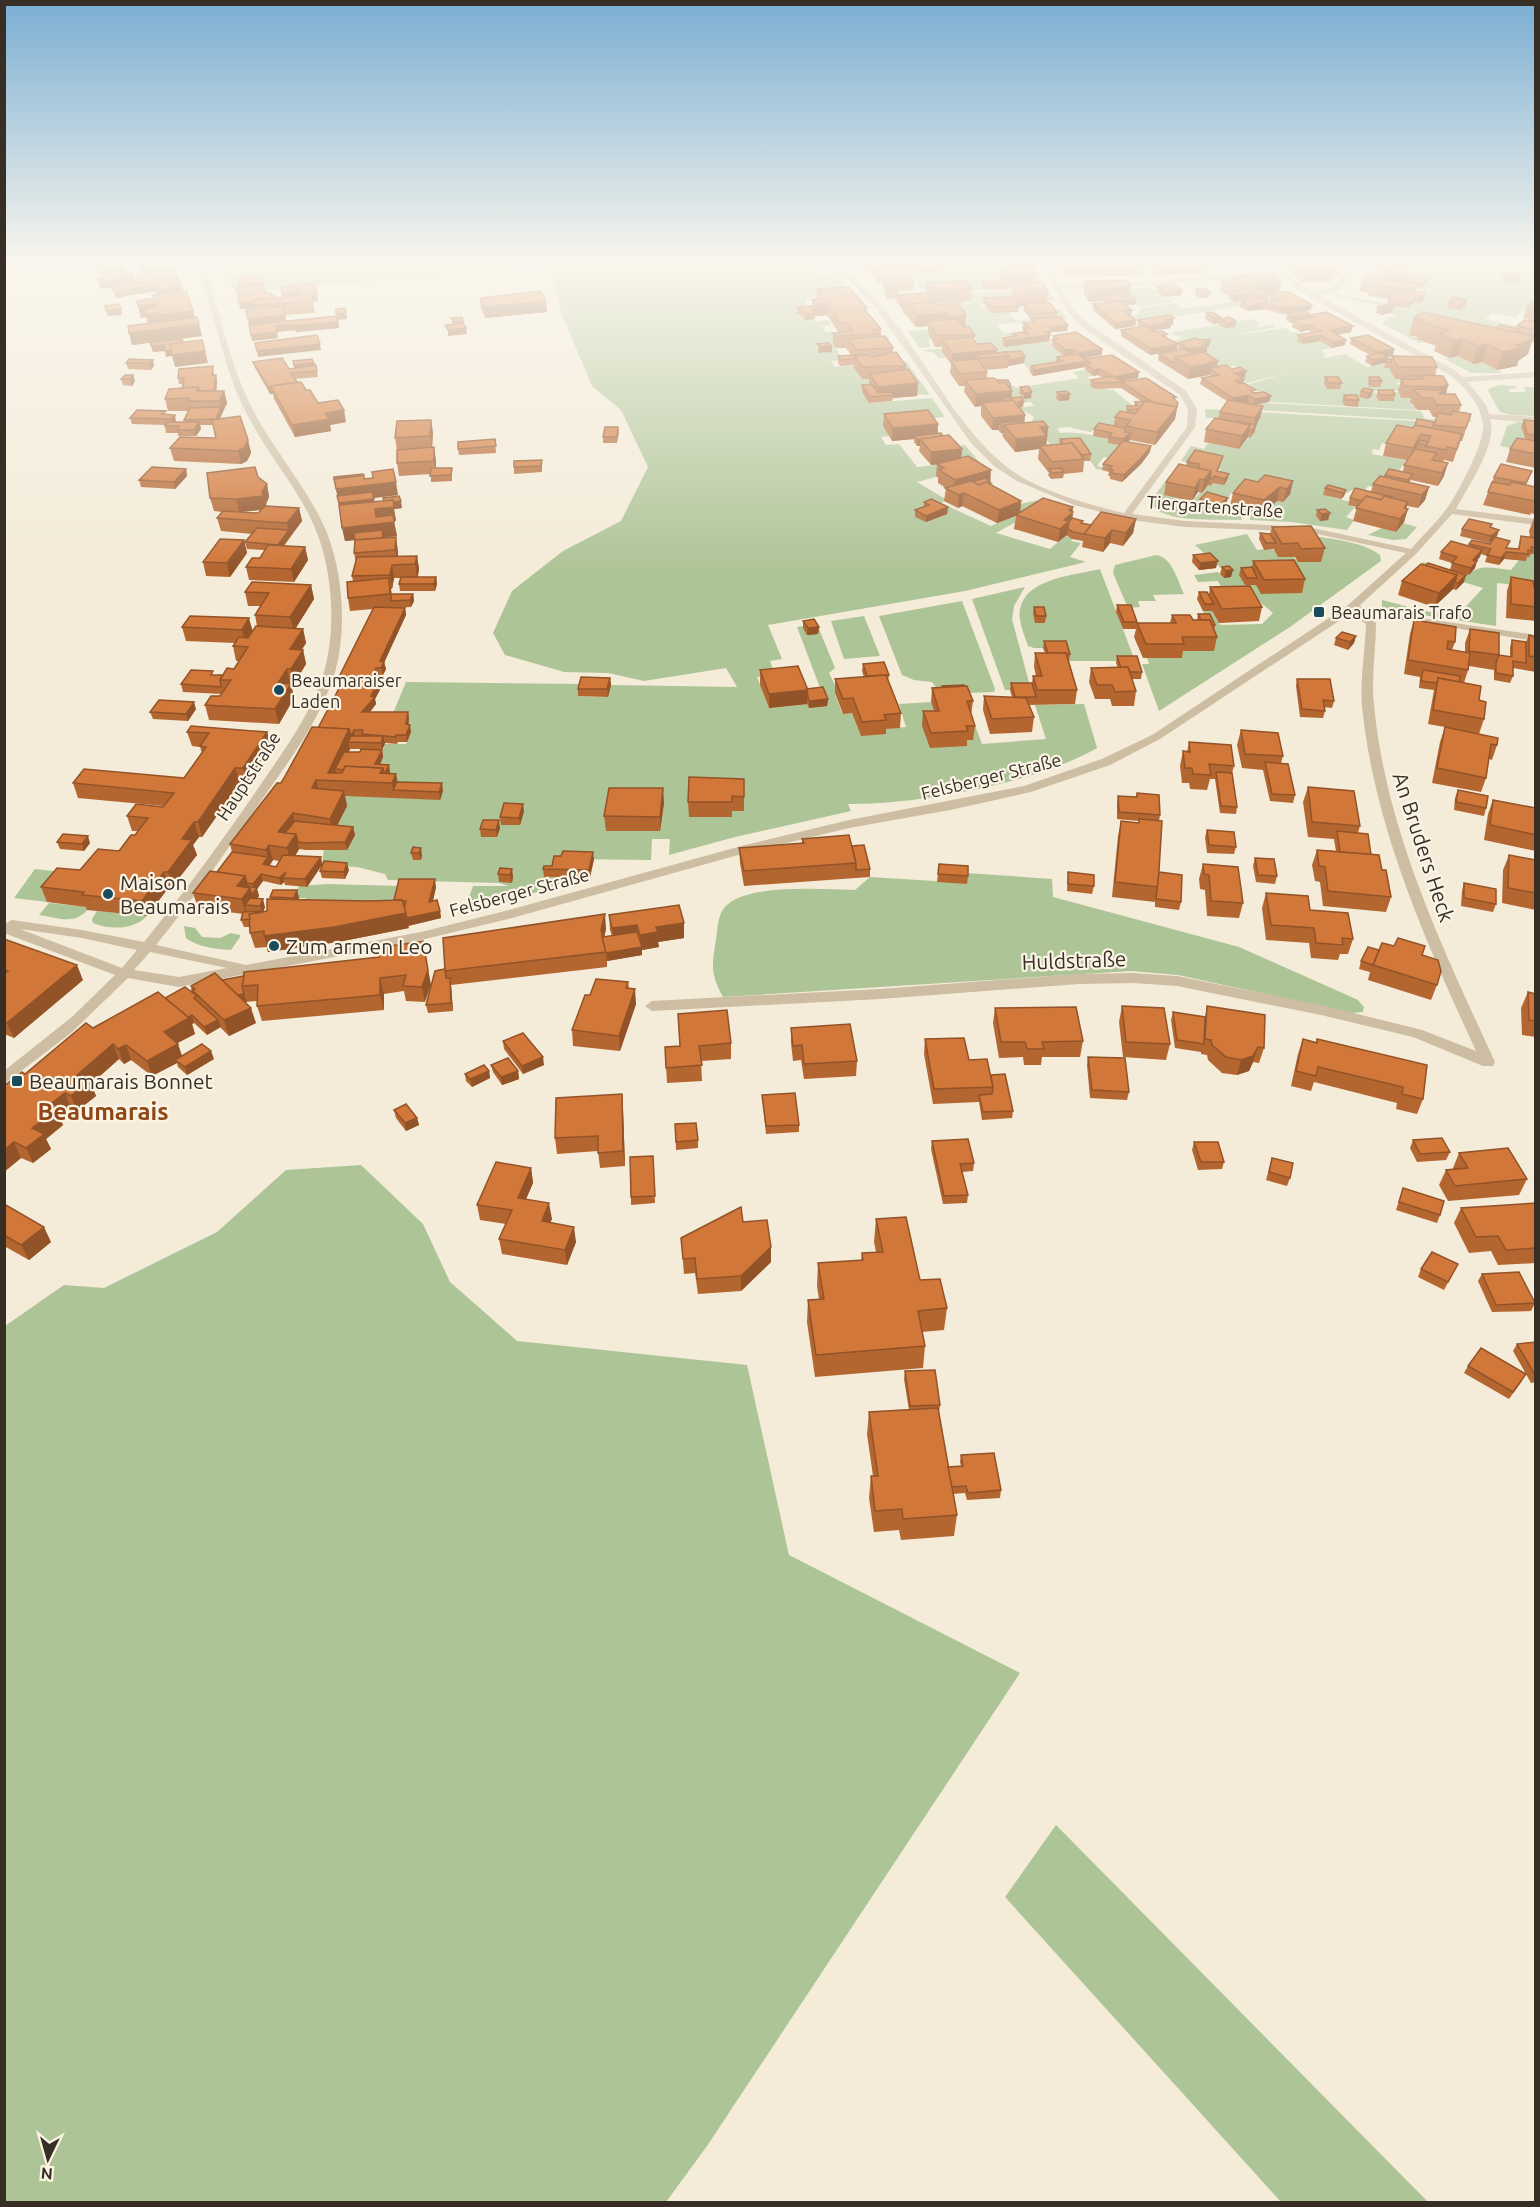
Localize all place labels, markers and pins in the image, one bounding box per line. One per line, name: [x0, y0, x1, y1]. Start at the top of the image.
place label: Beaumarais Trafo: [1331, 602, 1472, 622]
marker: Beaumarais Trafo: [1312, 605, 1326, 619]
place label: Beaumaraiser Laden: [291, 670, 402, 711]
marker: Beaumaraiser Laden: [272, 683, 286, 697]
place label: Maison Beaumarais: [120, 870, 230, 918]
marker: Maison Beaumarais: [101, 887, 115, 901]
place label: Zum armen Leo: [286, 934, 433, 958]
marker: Zum armen Leo: [267, 939, 281, 953]
place label: Beaumarais Bonnet: [29, 1069, 213, 1093]
marker: Beaumarais Bonnet: [10, 1074, 24, 1088]

